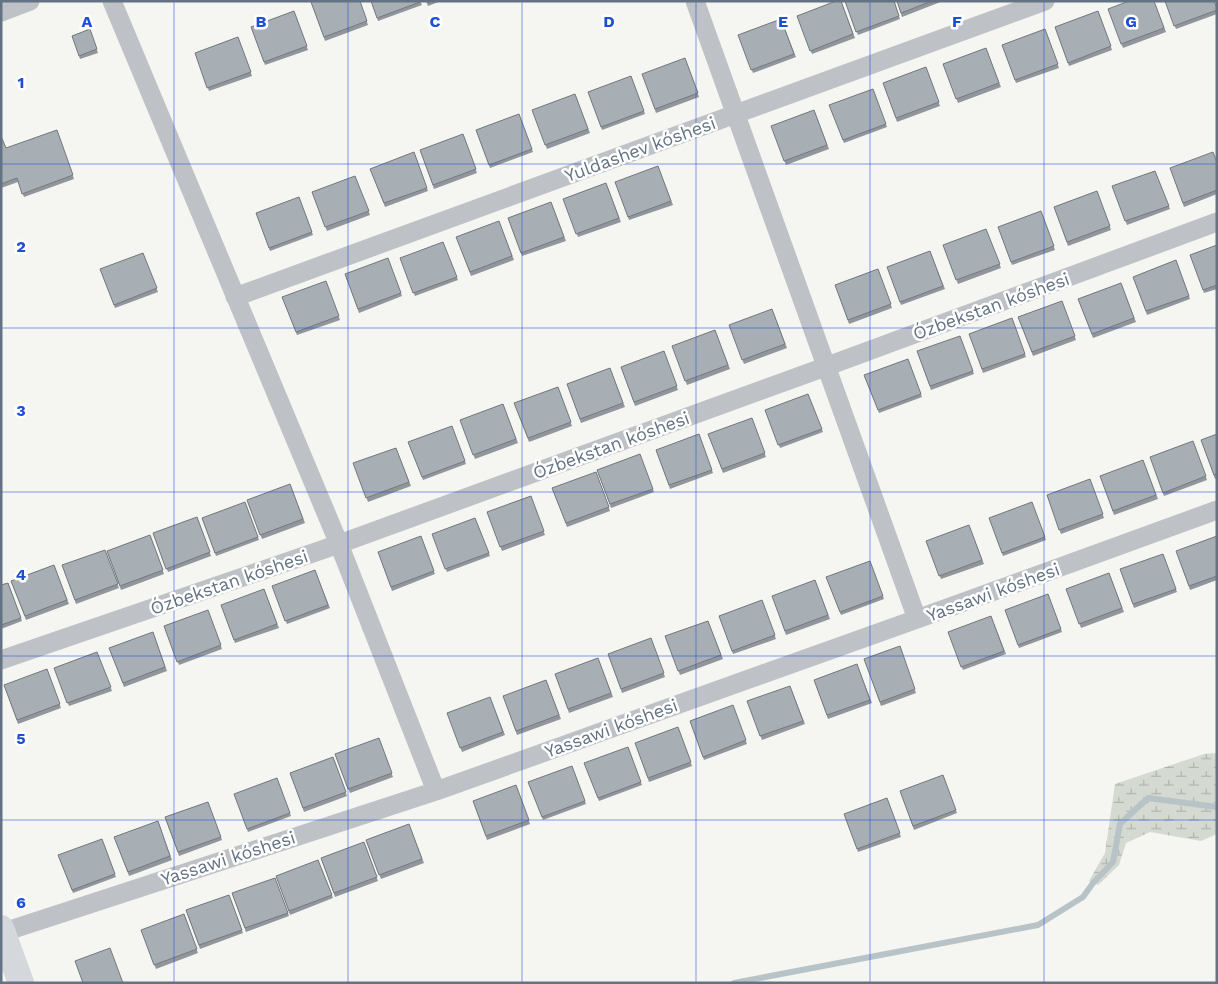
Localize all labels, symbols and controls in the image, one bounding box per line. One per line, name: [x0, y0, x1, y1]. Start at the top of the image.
text: A: [82, 12, 93, 31]
text: B: [256, 12, 267, 31]
text: C: [430, 12, 441, 31]
text: D: [603, 12, 615, 31]
text: E: [778, 12, 788, 31]
text: F: [952, 12, 962, 31]
text: G: [1125, 12, 1137, 31]
text: 1: [18, 73, 24, 92]
street label: Yuldashev kóshesi: [562, 112, 718, 186]
text: 2: [16, 237, 26, 256]
street label: Ózbekstan kóshesi: [910, 268, 1072, 344]
text: 3: [16, 401, 26, 420]
street label: Ózbekstan kóshesi: [530, 407, 692, 483]
street label: Ózbekstan kóshesi: [148, 545, 310, 619]
street label: Yassawi kóshesi: [924, 558, 1062, 626]
text: 4: [16, 565, 26, 584]
street label: Yassawi kóshesi: [542, 694, 680, 762]
text: 5: [16, 729, 26, 748]
street label: Yassawi kóshesi: [158, 826, 298, 890]
text: 6: [16, 893, 26, 912]

